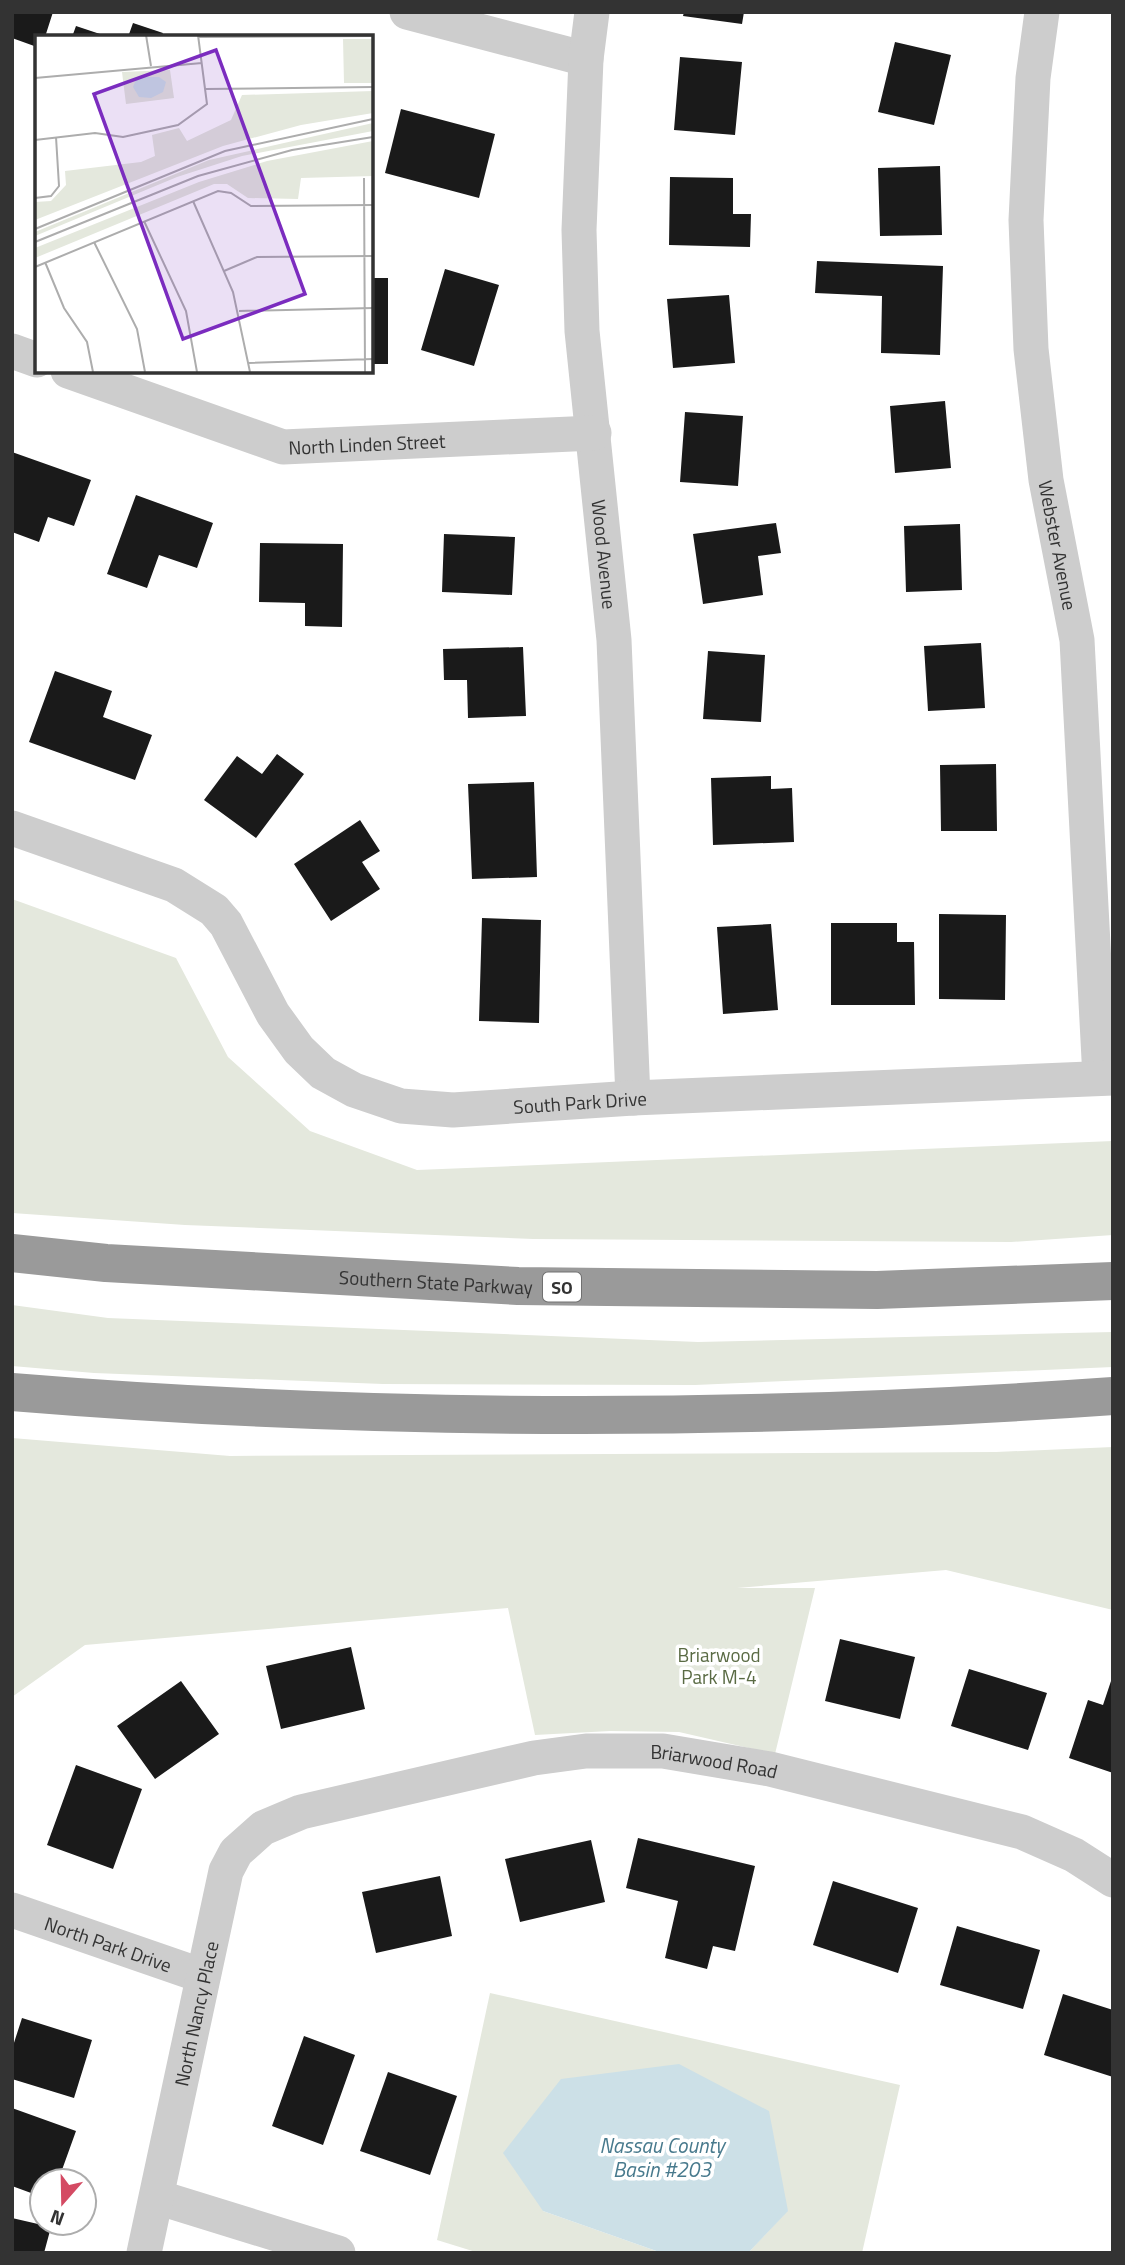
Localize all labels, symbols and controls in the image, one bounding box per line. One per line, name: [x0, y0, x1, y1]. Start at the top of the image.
inset map: [35, 35, 373, 373]
street label: North Linden Street: [288, 425, 446, 461]
street label: Webster Avenue: [1032, 478, 1085, 612]
street label: Wood Avenue: [585, 498, 625, 611]
street label: South Park Drive: [512, 1083, 647, 1120]
street label: Southern State Parkway: [338, 1262, 533, 1301]
road number: SO: [543, 1272, 581, 1302]
park label: Briarwood Park M-4: [677, 1640, 761, 1691]
street label: Briarwood Road: [651, 1737, 781, 1785]
street label: North Park Drive: [41, 1908, 176, 1979]
street label: North Nancy Place: [166, 1938, 225, 2089]
water label: Nassau County Basin #203: [599, 2129, 727, 2185]
north arrow: [28, 2167, 98, 2237]
text: N: [46, 2203, 68, 2234]

